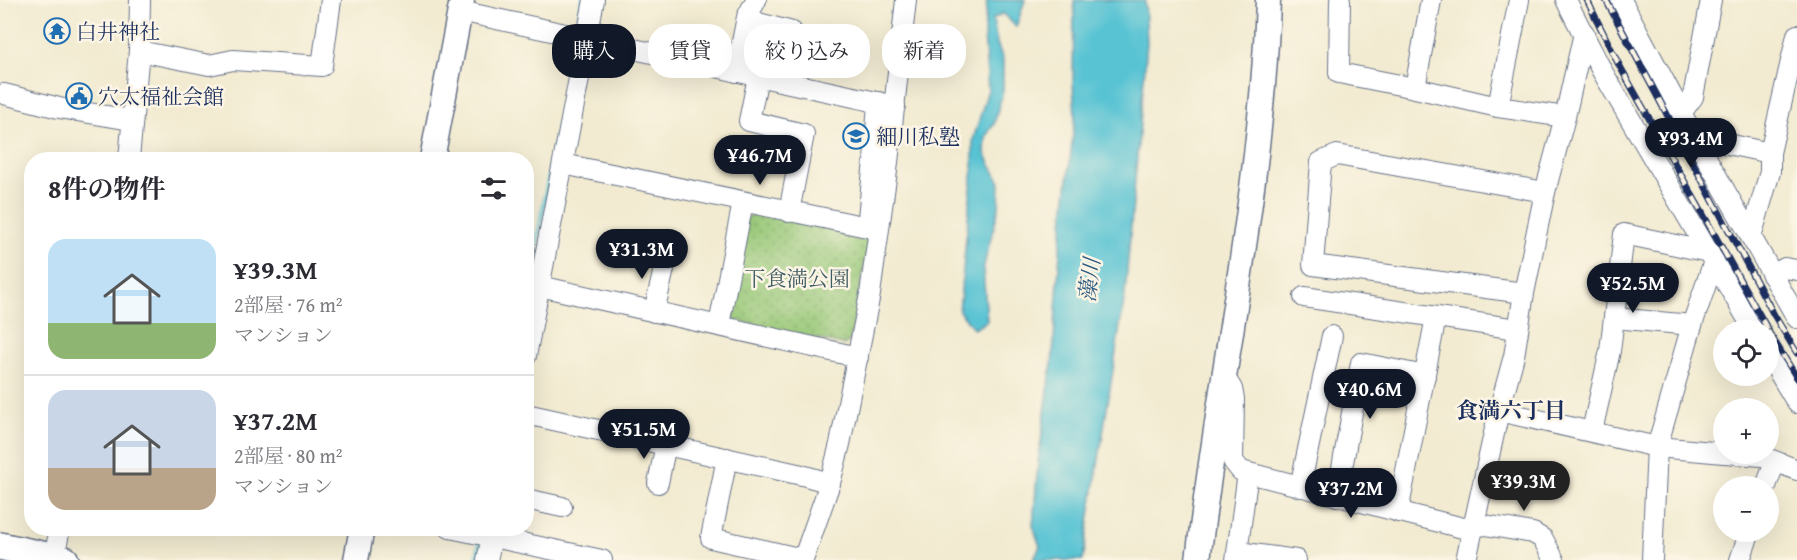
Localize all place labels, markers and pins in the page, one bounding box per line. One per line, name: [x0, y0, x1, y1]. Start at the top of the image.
temple icon: 白井神社: [42, 16, 72, 46]
place label: 白井神社: [76, 16, 160, 47]
public building icon: 穴太福祉会館: [64, 81, 94, 111]
place label: 穴太福祉会館: [98, 81, 224, 112]
pin: ¥93.4M: [1642, 118, 1740, 169]
school or university icon: 細川私塾: [841, 121, 871, 151]
place label: 細川私塾: [876, 121, 960, 152]
pin: ¥46.7M: [711, 135, 809, 186]
pin: ¥31.3M: [593, 229, 691, 280]
pin: ¥52.5M: [1584, 263, 1682, 314]
pin: ¥40.6M: [1321, 369, 1419, 420]
pin: ¥51.5M: [595, 409, 693, 460]
pin: ¥39.3M: [1475, 461, 1573, 512]
pin: ¥37.2M: [1302, 468, 1400, 519]

